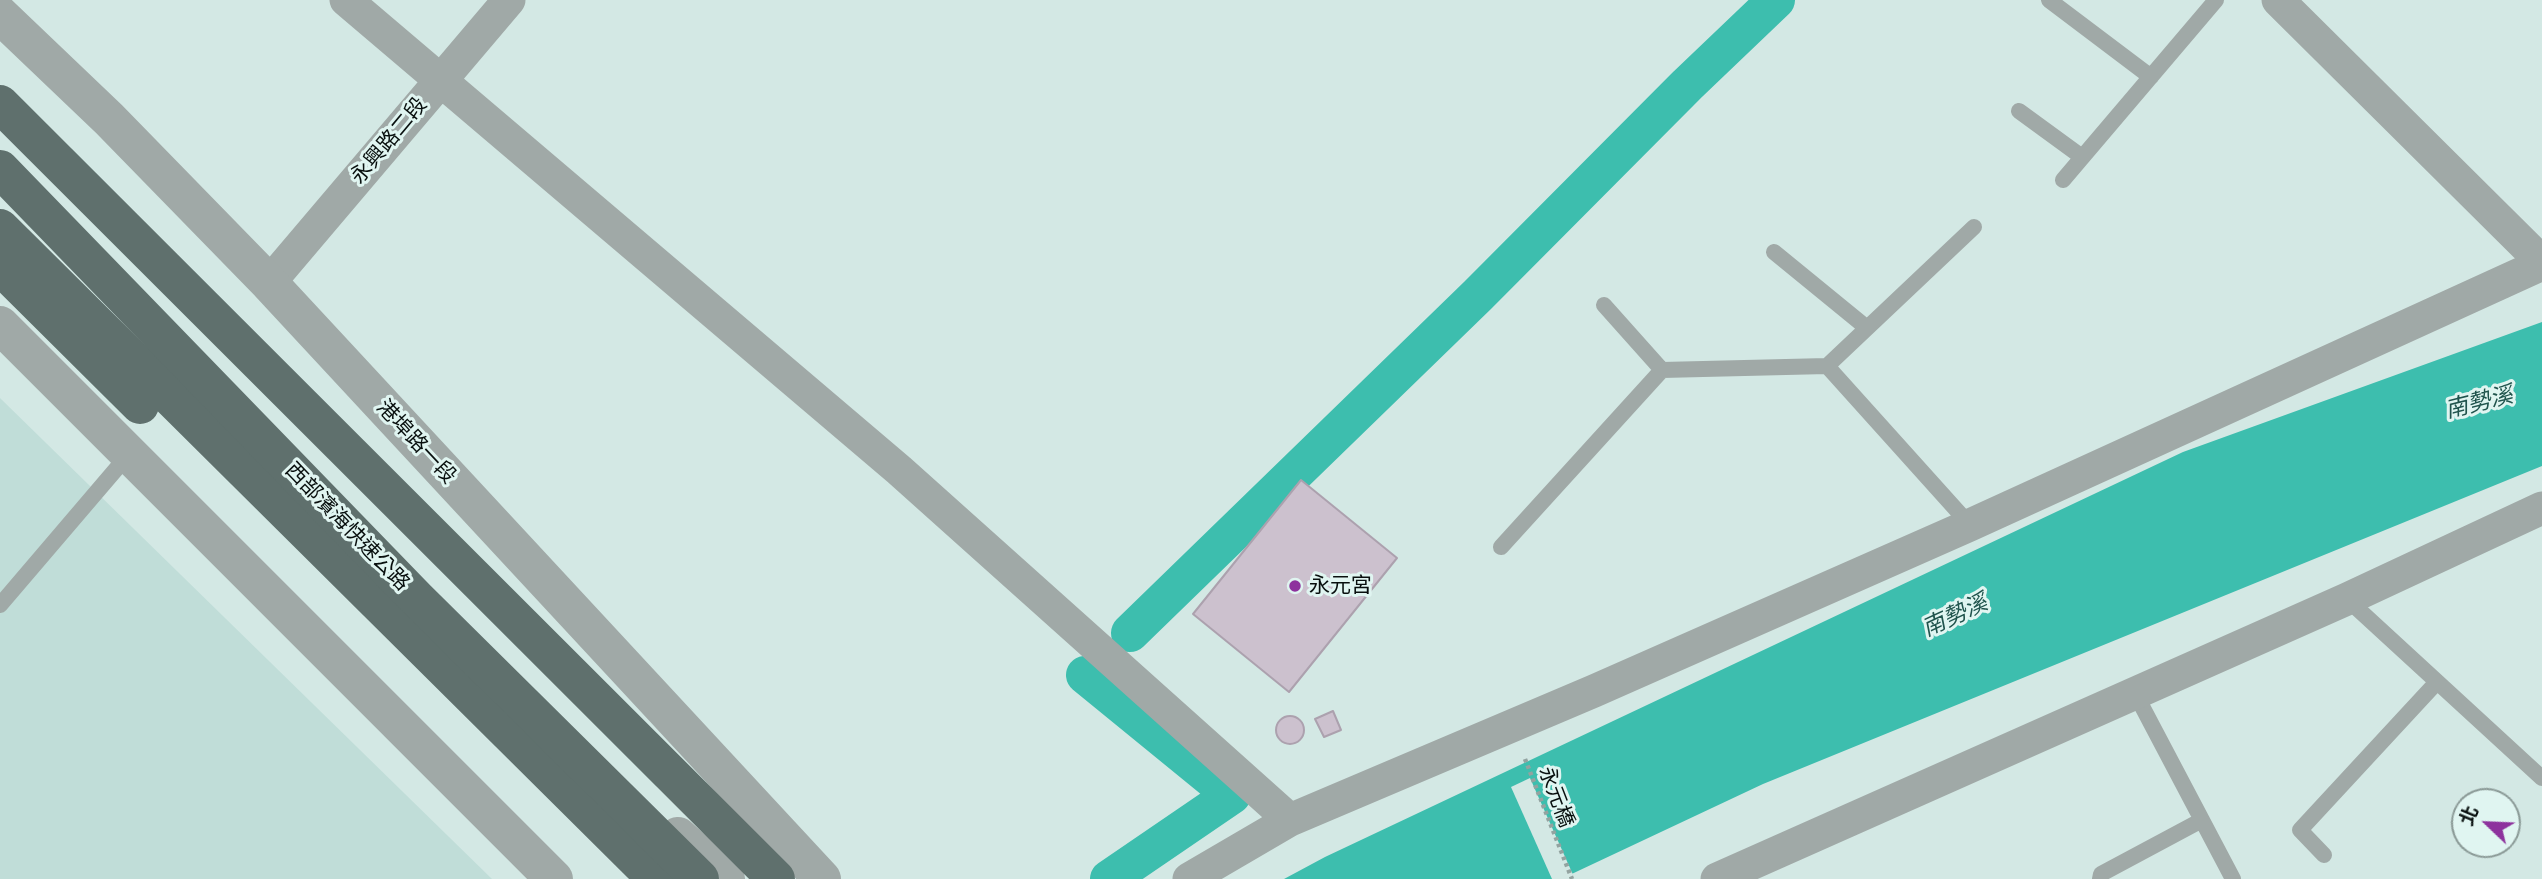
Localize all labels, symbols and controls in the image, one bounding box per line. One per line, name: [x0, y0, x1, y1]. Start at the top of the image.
street label: 永興路二段: [346, 93, 432, 189]
water label: 南勢溪: [2442, 381, 2516, 425]
street label: 港埠路一段: [371, 395, 461, 489]
street label: 西部濱海快速公路: [280, 458, 414, 596]
place label: 永元宮: [1309, 573, 1372, 599]
marker: 永元宮: [1287, 578, 1303, 594]
water label: 南勢溪: [1918, 589, 1992, 643]
street label: 永元橋: [1533, 763, 1579, 831]
north arrow: [2451, 788, 2521, 858]
text: 北: [2454, 802, 2483, 829]

